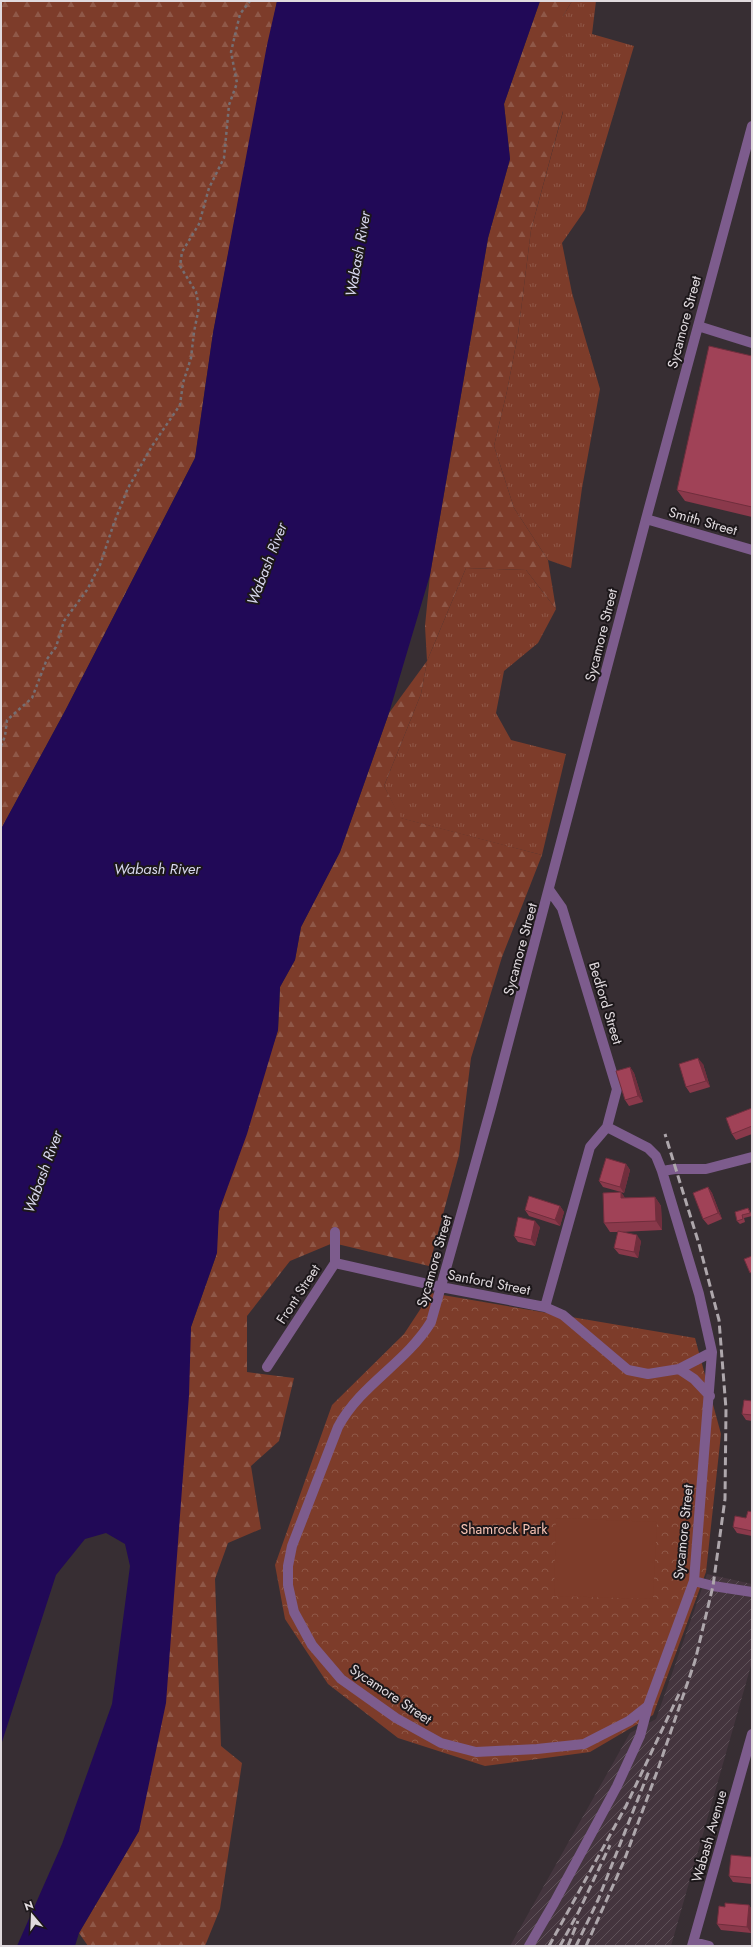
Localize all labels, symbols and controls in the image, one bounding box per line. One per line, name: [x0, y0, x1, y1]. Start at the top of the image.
water label: Wabash River: [340, 209, 377, 298]
street label: Sycamore Street: [662, 273, 706, 370]
street label: Smith Street: [666, 502, 740, 541]
water label: Wabash River: [241, 519, 293, 608]
street label: Sycamore Street: [580, 586, 622, 684]
water label: Wabash River: [114, 858, 201, 880]
street label: Sycamore Street: [498, 900, 542, 997]
street label: Bedford Street: [584, 959, 628, 1047]
water label: Wabash River: [18, 1127, 68, 1216]
street label: Sycamore Street: [411, 1212, 457, 1309]
street label: Front Street: [271, 1260, 325, 1328]
street label: Sanford Street: [446, 1264, 533, 1300]
street label: Sycamore Street: [668, 1483, 698, 1580]
park label: Shamrock Park: [461, 1519, 548, 1539]
street label: Sycamore Street: [346, 1659, 437, 1729]
street label: Wabash Avenue: [686, 1788, 732, 1884]
north arrow: [12, 1895, 52, 1935]
text: N: [22, 1897, 35, 1915]

